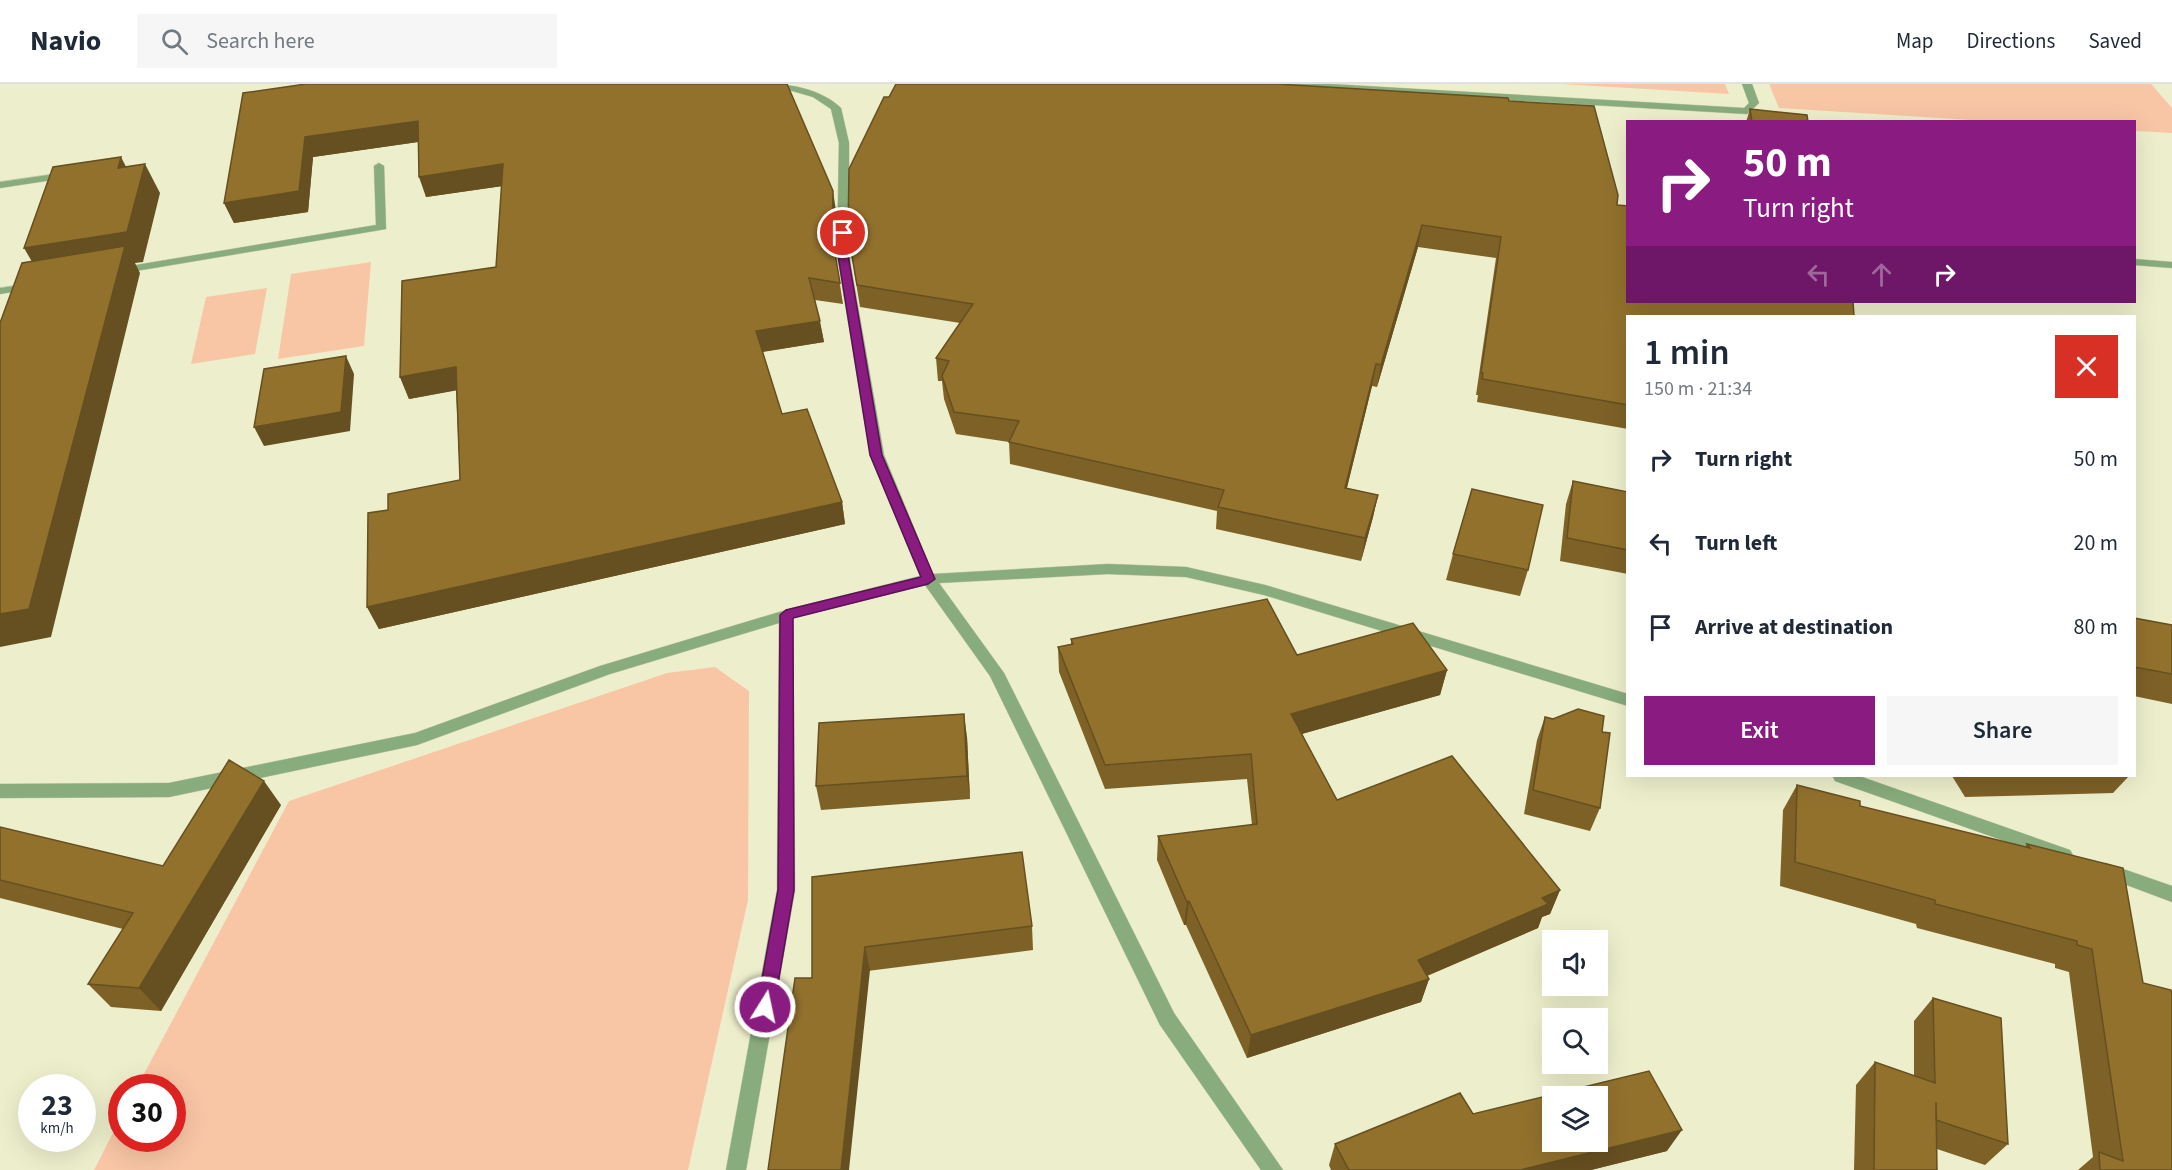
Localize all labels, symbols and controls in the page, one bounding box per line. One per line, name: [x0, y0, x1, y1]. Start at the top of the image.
search box: [137, 14, 557, 68]
text: Navio: [30, 21, 101, 61]
icon: search: [158, 25, 191, 58]
text: Search here: [206, 25, 315, 57]
text: Map: [1896, 26, 1934, 56]
text: Directions: [1967, 26, 2055, 56]
text: Saved: [2088, 26, 2142, 56]
text: 50 m: [1743, 133, 1832, 193]
icon: right: [1644, 144, 1722, 222]
text: Turn right: [1743, 189, 1854, 228]
pin: [817, 207, 868, 258]
icon: arrive: [826, 216, 859, 249]
icon: left: [1802, 258, 1835, 291]
icon: ahead: [1865, 258, 1898, 291]
icon: right: [1928, 258, 1961, 291]
text: 1 min: [1644, 327, 1730, 378]
button: close: [2055, 335, 2118, 398]
text: 150 m · 21:34: [1644, 375, 1752, 403]
icon: right: [1644, 443, 1677, 476]
text: Turn right: [1695, 443, 1792, 475]
text: 50 m: [2073, 443, 2118, 475]
icon: left: [1644, 527, 1677, 560]
text: Turn left: [1695, 527, 1777, 559]
text: 20 m: [2073, 527, 2118, 559]
icon: arrive: [1644, 611, 1677, 644]
text: Arrive at destination: [1695, 611, 1893, 643]
text: 80 m: [2073, 611, 2118, 643]
button: Exit: [1644, 696, 1875, 765]
button: Share: [1887, 696, 2118, 765]
map controls: [1542, 930, 1608, 1152]
button: sound: [1542, 930, 1608, 996]
position arrow: [733, 975, 797, 1039]
button: search: [1542, 1008, 1608, 1074]
speed limit sign: 30: [108, 1074, 186, 1152]
text: 23: [41, 1084, 73, 1127]
button: layers: [1542, 1086, 1608, 1152]
text: km/h: [40, 1118, 74, 1139]

